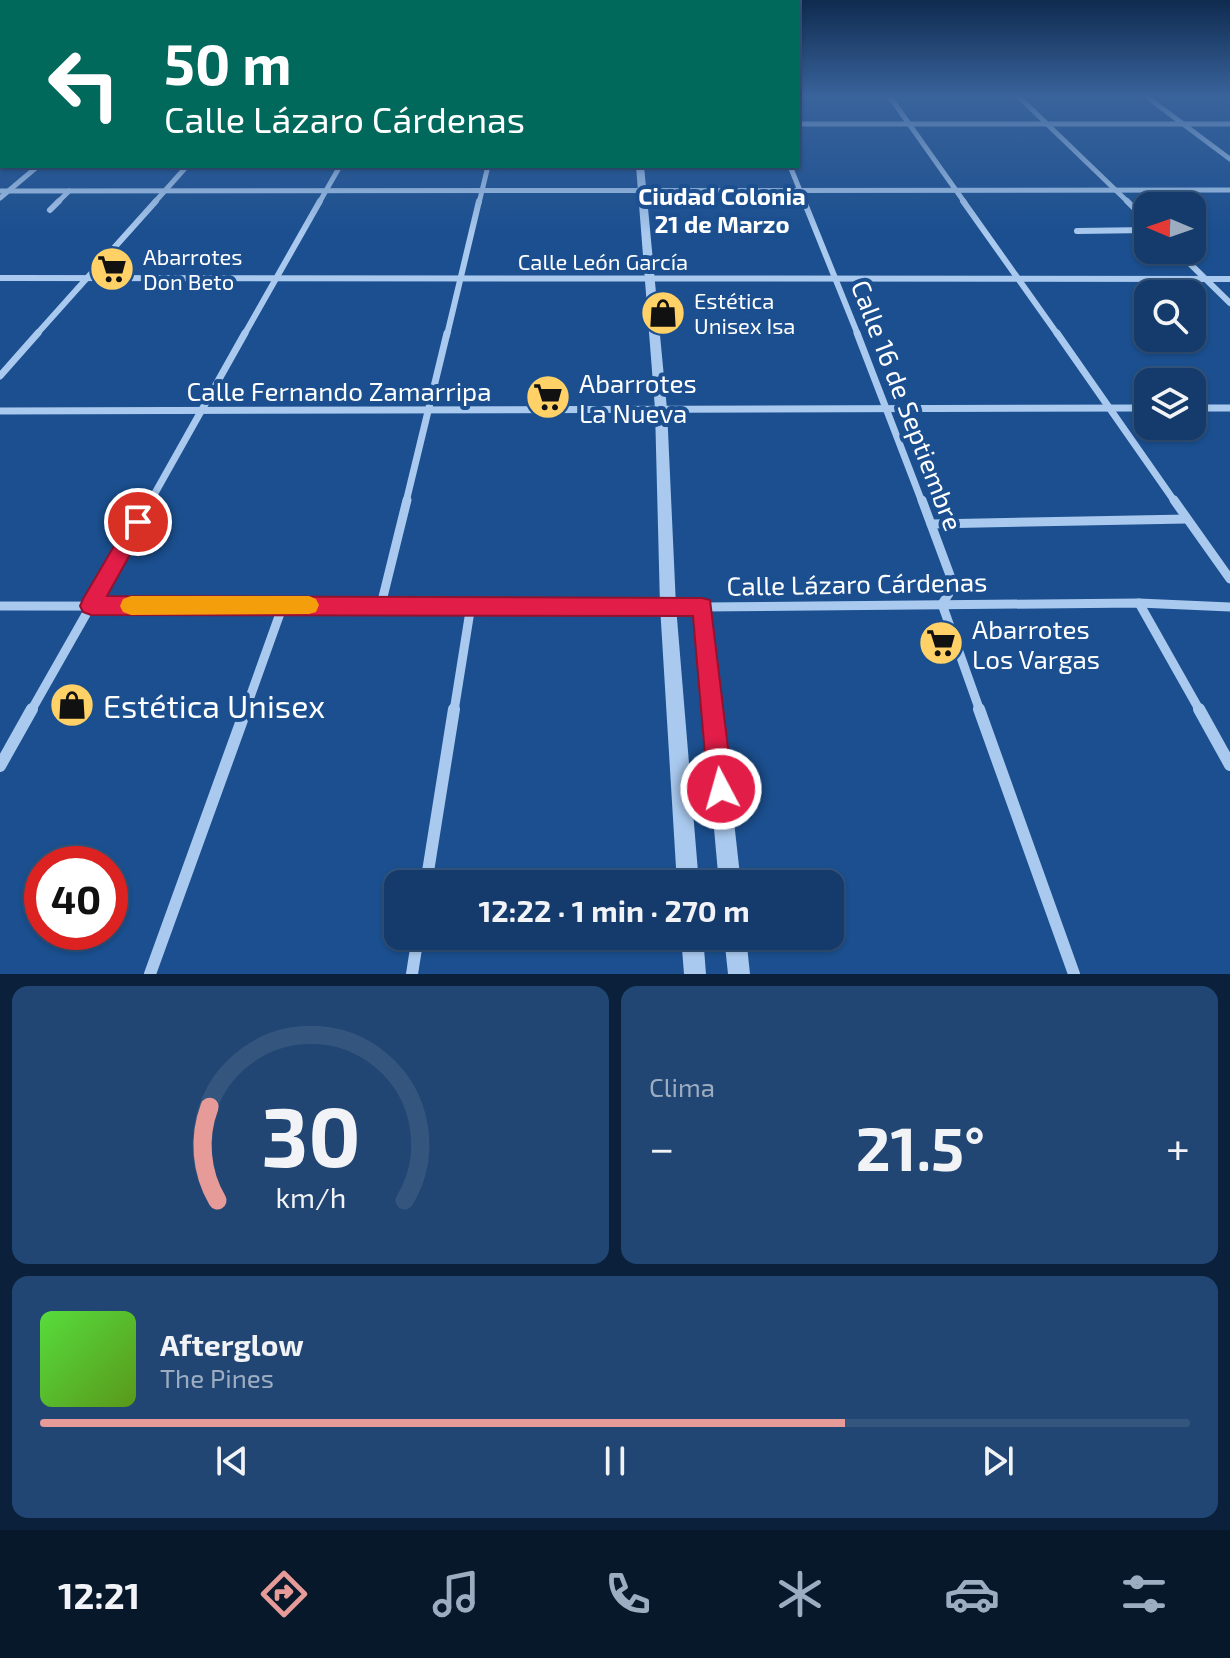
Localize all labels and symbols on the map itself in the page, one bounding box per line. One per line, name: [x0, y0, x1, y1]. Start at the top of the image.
district label: Ciudad Colonia 21 de Marzo: [638, 181, 806, 238]
north arrow: [1134, 192, 1206, 264]
place label: Abarrotes Don Beto: [143, 243, 243, 294]
supermarket icon: Abarrotes Don Beto: [88, 245, 136, 293]
street label: Calle León García: [518, 248, 688, 274]
street label: Calle 16 de Septiembre: [846, 275, 970, 535]
place label: Estética Unisex Isa: [694, 287, 795, 338]
shop icon: Estética Unisex Isa: [639, 289, 687, 337]
place label: Abarrotes La Nueva: [579, 367, 697, 428]
supermarket icon: Abarrotes La Nueva: [524, 373, 572, 421]
street label: Calle Fernando Zamarripa: [187, 375, 491, 406]
pin: [104, 488, 172, 556]
street label: Calle Lázaro Cárdenas: [726, 565, 988, 601]
place label: Abarrotes Los Vargas: [972, 613, 1100, 674]
supermarket icon: Abarrotes Los Vargas: [917, 619, 965, 667]
shop icon: Estética Unisex: [48, 681, 96, 729]
place label: Estética Unisex: [103, 686, 325, 724]
position arrow: [679, 747, 763, 831]
speed limit sign: 40: [24, 846, 128, 950]

